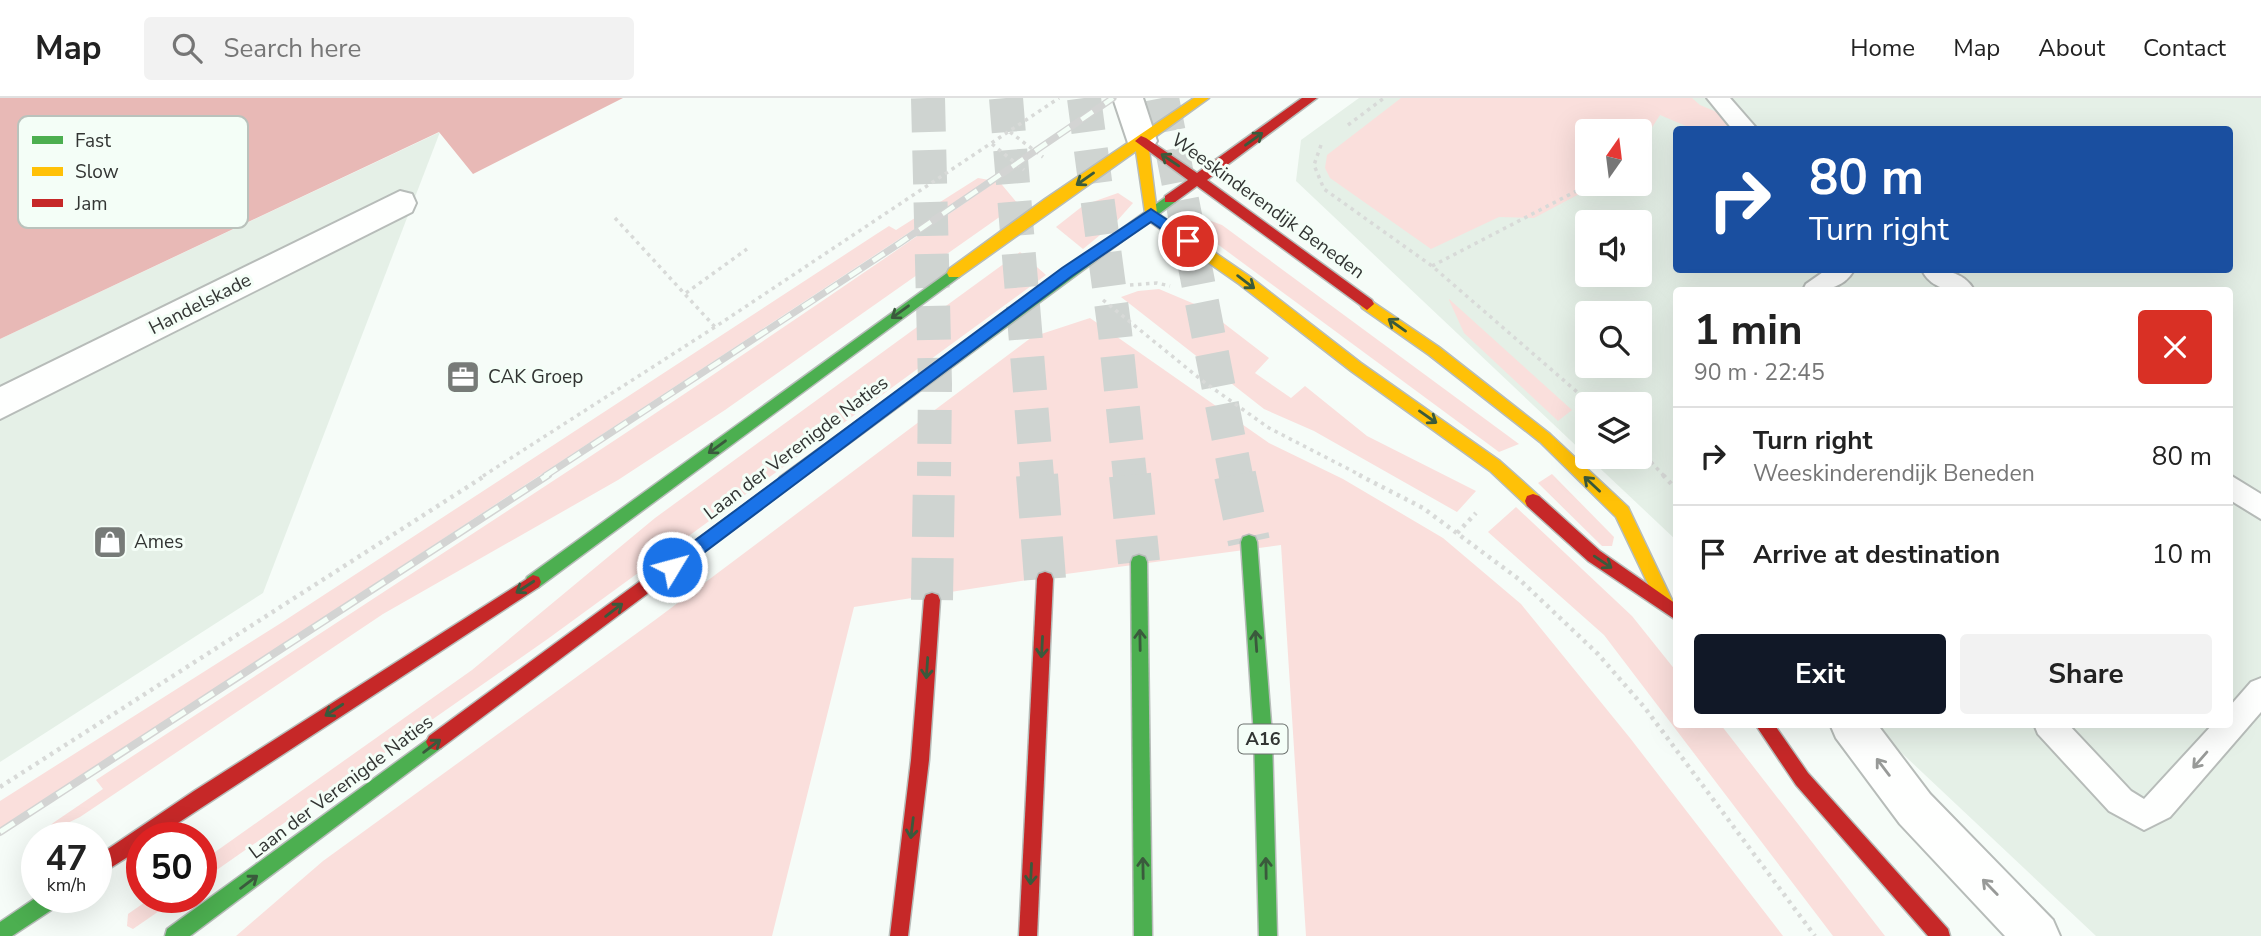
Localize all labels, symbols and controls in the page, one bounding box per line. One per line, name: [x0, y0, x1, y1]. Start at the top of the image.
search box: [144, 17, 634, 80]
text: Map: [35, 26, 102, 71]
icon: search: [168, 29, 206, 67]
text: Search here: [224, 31, 361, 66]
text: Home: [1850, 32, 1915, 64]
text: Map: [1953, 32, 2000, 64]
text: About: [2038, 32, 2105, 64]
text: Contact: [2143, 32, 2226, 64]
legend: [18, 116, 248, 228]
north arrow: [1575, 119, 1652, 196]
map controls: [1575, 119, 1652, 469]
street label: Weeskinderendijk Beneden: [1166, 127, 1370, 285]
text: Fast: [75, 128, 111, 154]
one-way arrow: [1244, 132, 1263, 146]
text: 80 m: [1809, 144, 1924, 211]
one-way arrow: [1161, 153, 1180, 167]
icon: right: [1694, 154, 1785, 245]
text: Slow: [75, 159, 119, 185]
one-way arrow: [1076, 172, 1095, 186]
text: Jam: [74, 191, 108, 217]
text: Turn right: [1809, 208, 1949, 251]
button: sound: [1575, 210, 1652, 287]
pin: [1158, 211, 1218, 271]
icon: arrive: [1169, 222, 1207, 260]
street label: Handelskade: [144, 267, 256, 341]
one-way arrow: [1236, 274, 1255, 289]
button: search: [1575, 301, 1652, 378]
text: 1 min: [1694, 302, 1803, 359]
one-way arrow: [891, 305, 910, 319]
button: close: [2138, 310, 2212, 384]
one-way arrow: [1388, 318, 1407, 332]
text: 90 m · 22:45: [1694, 357, 1825, 388]
office icon: CAK Groep: [444, 358, 482, 396]
place label: CAK Groep: [488, 364, 583, 390]
street label: Laan der Verenigde Naties: [698, 370, 894, 526]
button: layers: [1575, 392, 1652, 469]
one-way arrow: [1418, 410, 1437, 424]
text: Turn right: [1753, 423, 1872, 458]
icon: right: [1694, 437, 1732, 475]
text: 80 m: [2152, 439, 2212, 474]
one-way arrow: [708, 440, 727, 454]
text: Weeskinderendijk Beneden: [1753, 458, 2035, 489]
one-way arrow: [1584, 475, 1601, 492]
shop icon: Ames: [91, 523, 129, 561]
place label: Ames: [134, 529, 183, 555]
position arrow: [635, 530, 709, 604]
icon: arrive: [1694, 535, 1732, 573]
text: Arrive at destination: [1753, 537, 2000, 572]
text: 10 m: [2152, 537, 2212, 572]
one-way arrow: [1593, 555, 1612, 569]
one-way arrow: [516, 579, 535, 594]
one-way arrow: [604, 603, 623, 617]
one-way arrow: [1133, 629, 1147, 652]
one-way arrow: [1249, 630, 1262, 652]
button: Exit: [1694, 634, 1946, 714]
button: Share: [1960, 634, 2212, 714]
one-way arrow: [1035, 635, 1048, 658]
one-way arrow: [920, 656, 933, 678]
one-way arrow: [325, 703, 344, 718]
street label: Laan der Verenigde Naties: [243, 709, 439, 865]
road number: A16: [1238, 724, 1288, 754]
one-way arrow: [422, 738, 440, 753]
one-way arrow: [2192, 751, 2208, 769]
one-way arrow: [1876, 758, 1891, 777]
one-way arrow: [906, 816, 919, 839]
speed limit sign: 50: [126, 822, 217, 913]
text: 47: [45, 835, 88, 882]
one-way arrow: [1136, 857, 1150, 880]
one-way arrow: [1260, 857, 1273, 880]
one-way arrow: [1024, 862, 1037, 885]
text: km/h: [47, 873, 86, 897]
one-way arrow: [239, 874, 258, 889]
one-way arrow: [1981, 879, 1998, 896]

